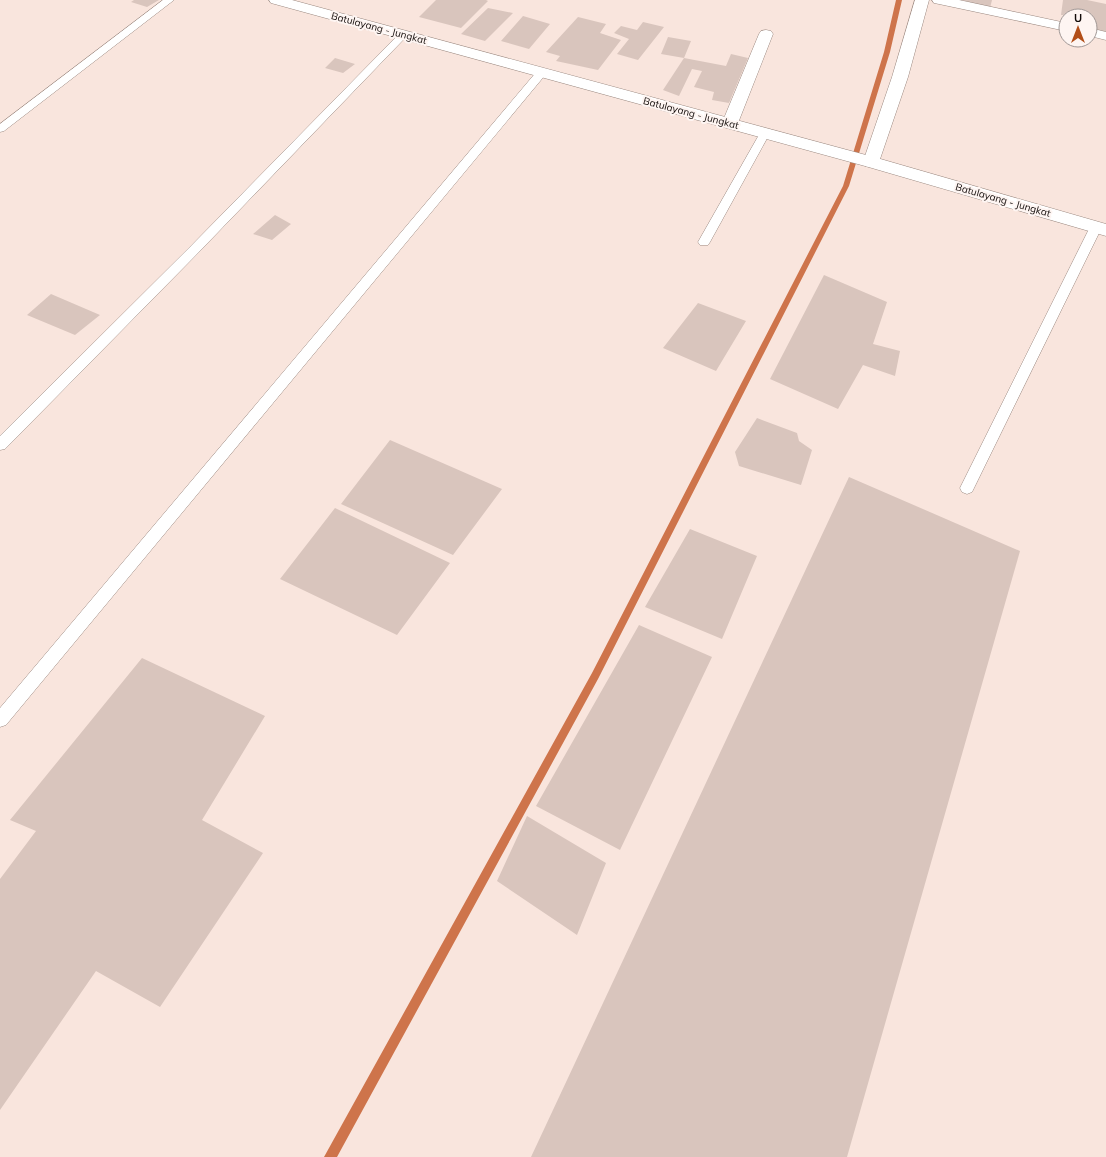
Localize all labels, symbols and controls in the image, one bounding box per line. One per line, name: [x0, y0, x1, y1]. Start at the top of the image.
north arrow: [1058, 8, 1098, 48]
street label: Batulayang - Jungkat: [330, 9, 429, 47]
text: U: [1074, 11, 1082, 25]
street label: Batulayang - Jungkat: [642, 94, 741, 132]
street label: Batulayang - Jungkat: [954, 180, 1053, 220]

